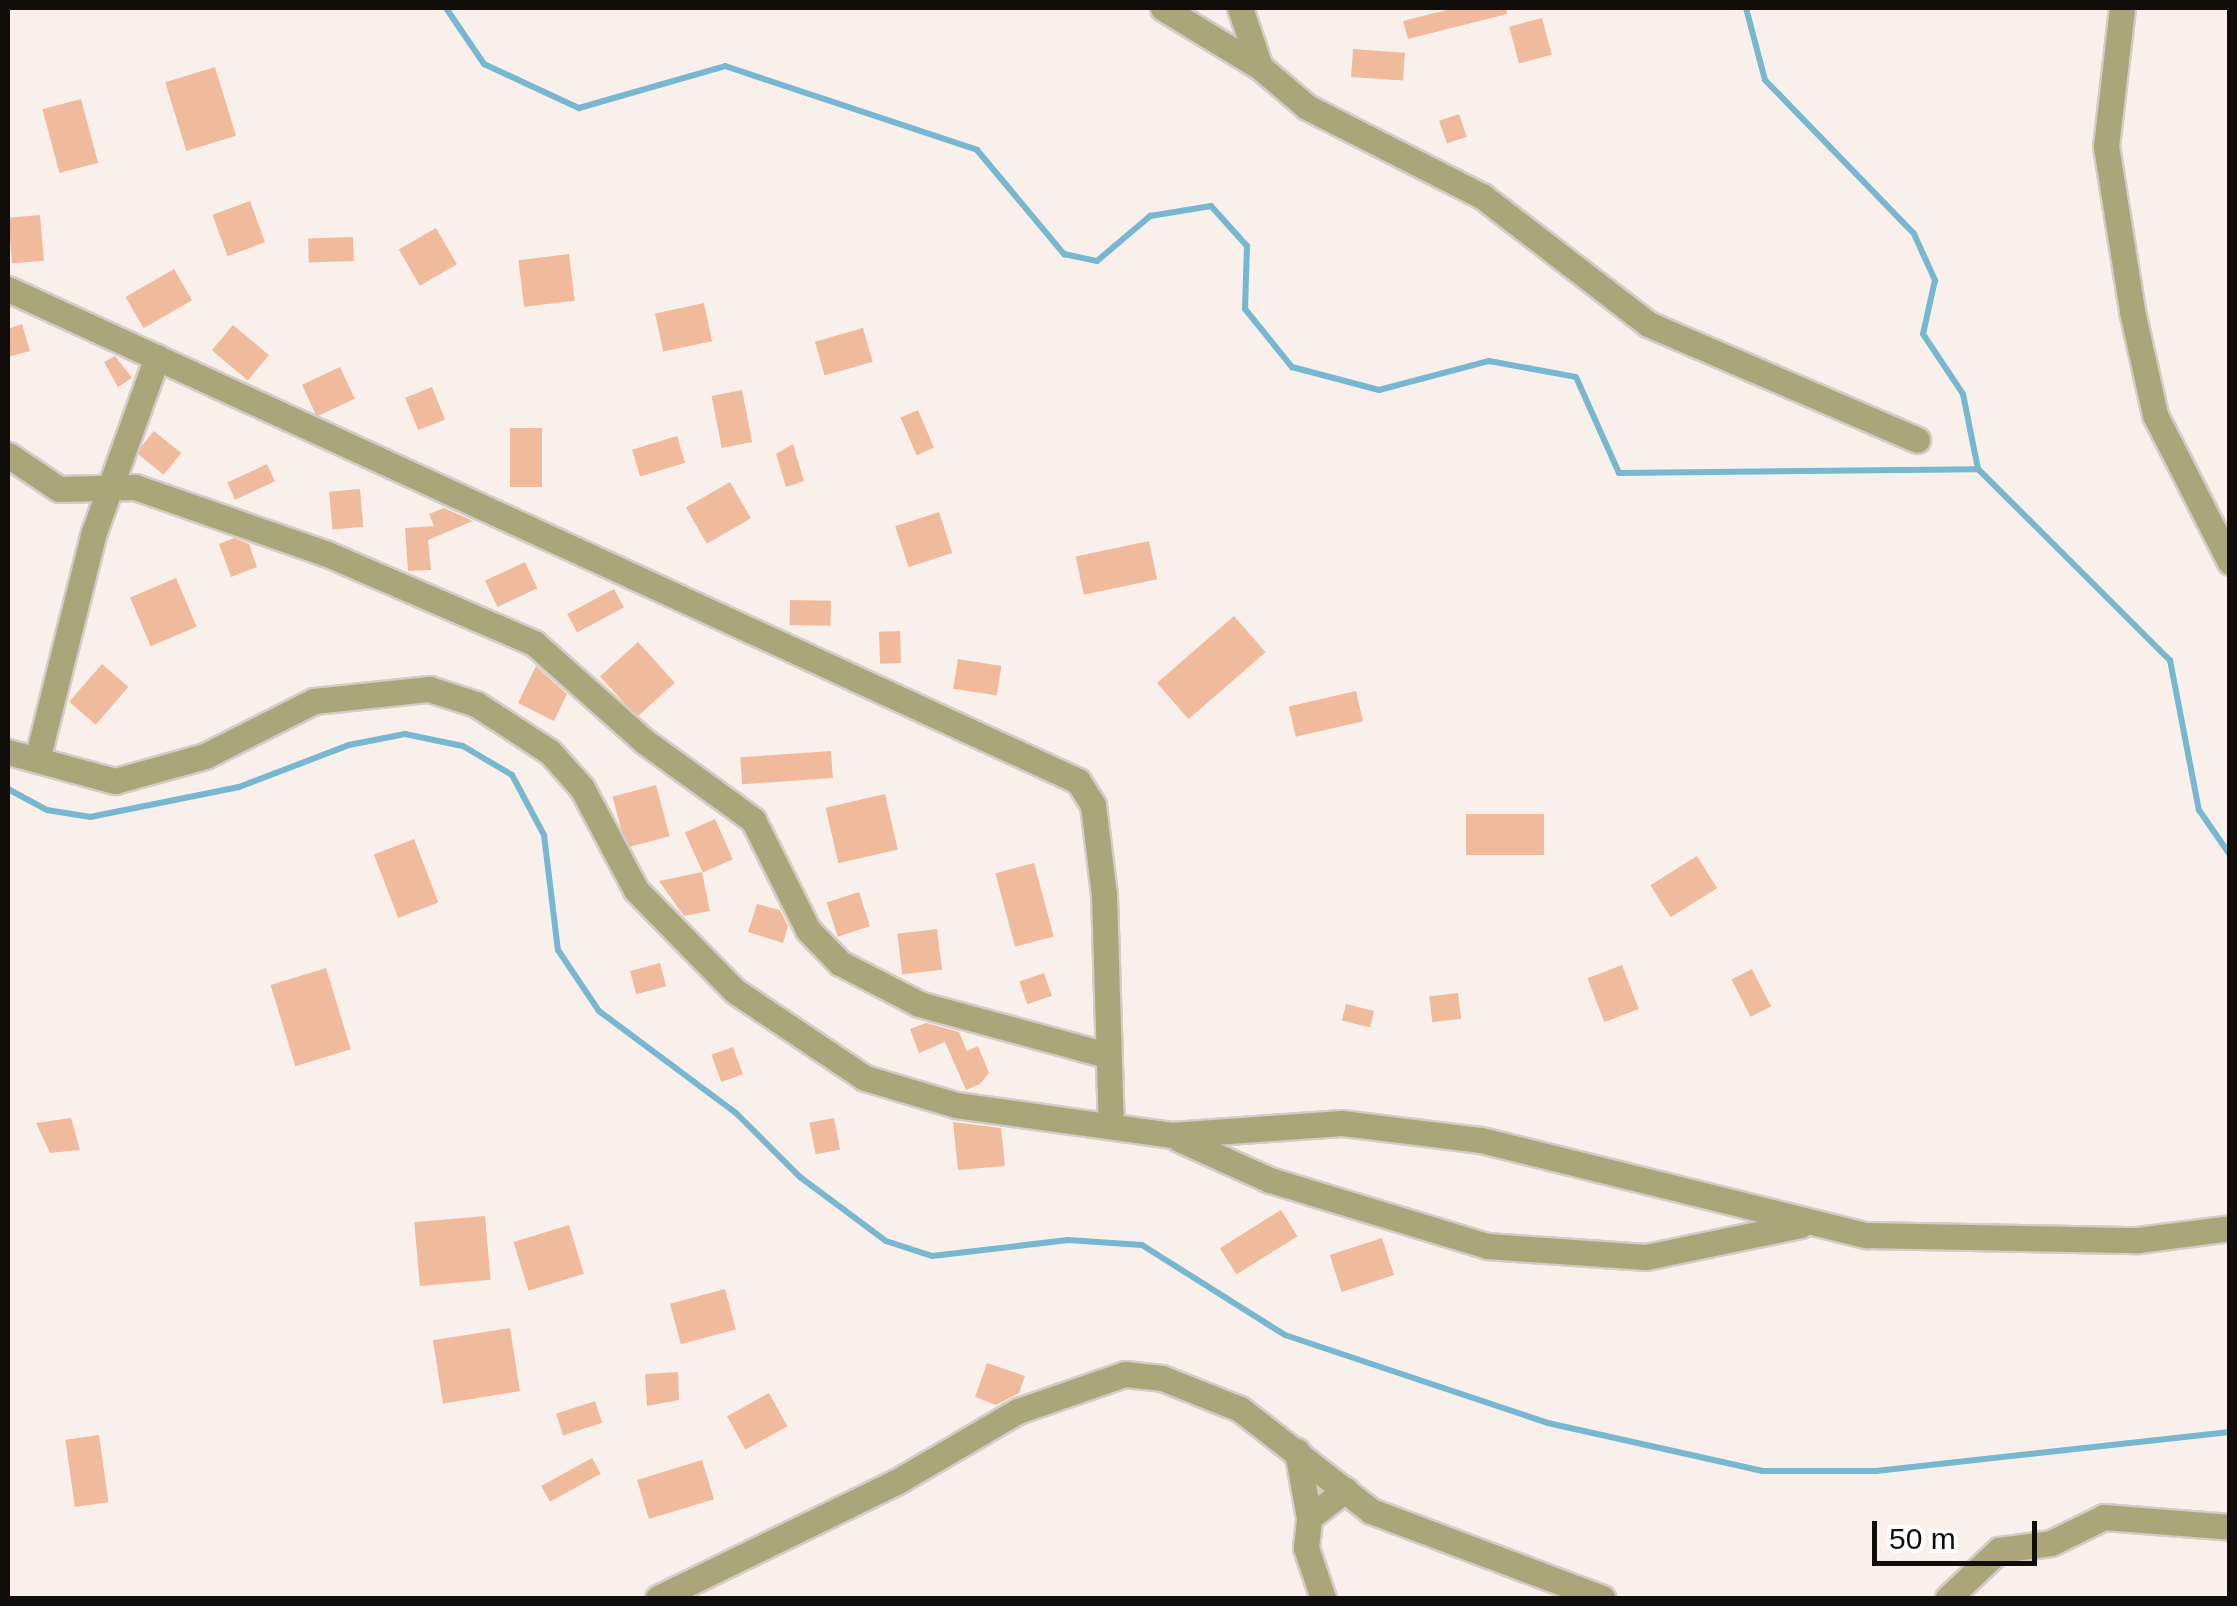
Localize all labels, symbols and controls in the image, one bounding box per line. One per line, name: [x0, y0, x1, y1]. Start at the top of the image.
scale bar: [1877, 1501, 2042, 1563]
text: 50 m: [1889, 1522, 1956, 1555]

